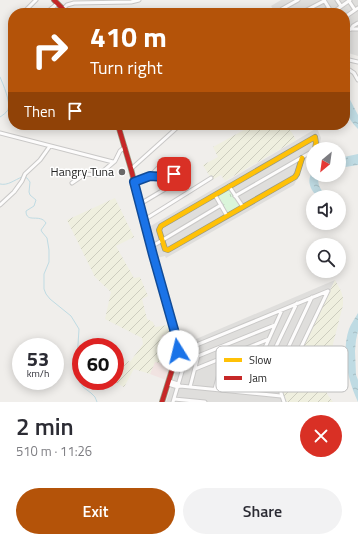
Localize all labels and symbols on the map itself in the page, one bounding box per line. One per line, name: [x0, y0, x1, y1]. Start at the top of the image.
north arrow: [306, 142, 346, 182]
pin: [157, 157, 191, 191]
place label: Hangry Tuna: [51, 162, 114, 181]
marker: Hangry Tuna: [117, 167, 127, 177]
position arrow: [157, 330, 199, 372]
speed limit sign: 60: [72, 338, 124, 390]
legend: [216, 346, 348, 392]
text: Slow: [249, 352, 272, 368]
text: Jam: [249, 370, 267, 386]

